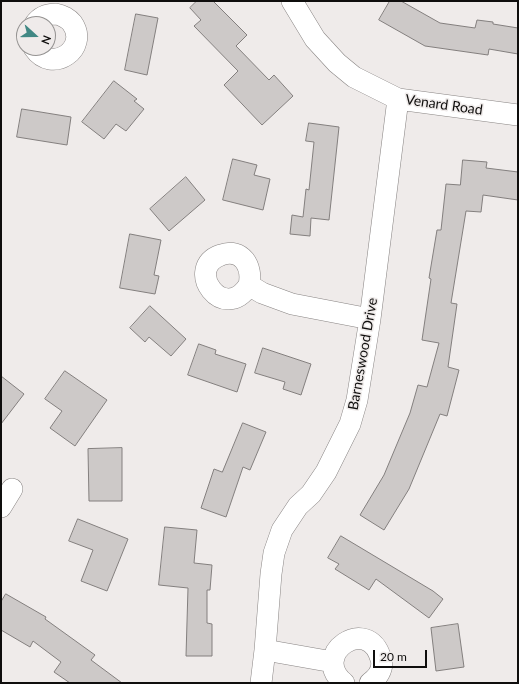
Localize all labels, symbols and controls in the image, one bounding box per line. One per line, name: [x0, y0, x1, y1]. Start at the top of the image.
north arrow: [16, 16, 56, 56]
text: N: [39, 34, 54, 46]
street label: Venard Road: [404, 91, 484, 119]
street label: Barneswood Drive: [345, 296, 381, 412]
scale bar: [375, 642, 429, 668]
text: 20 m: [380, 649, 407, 664]

